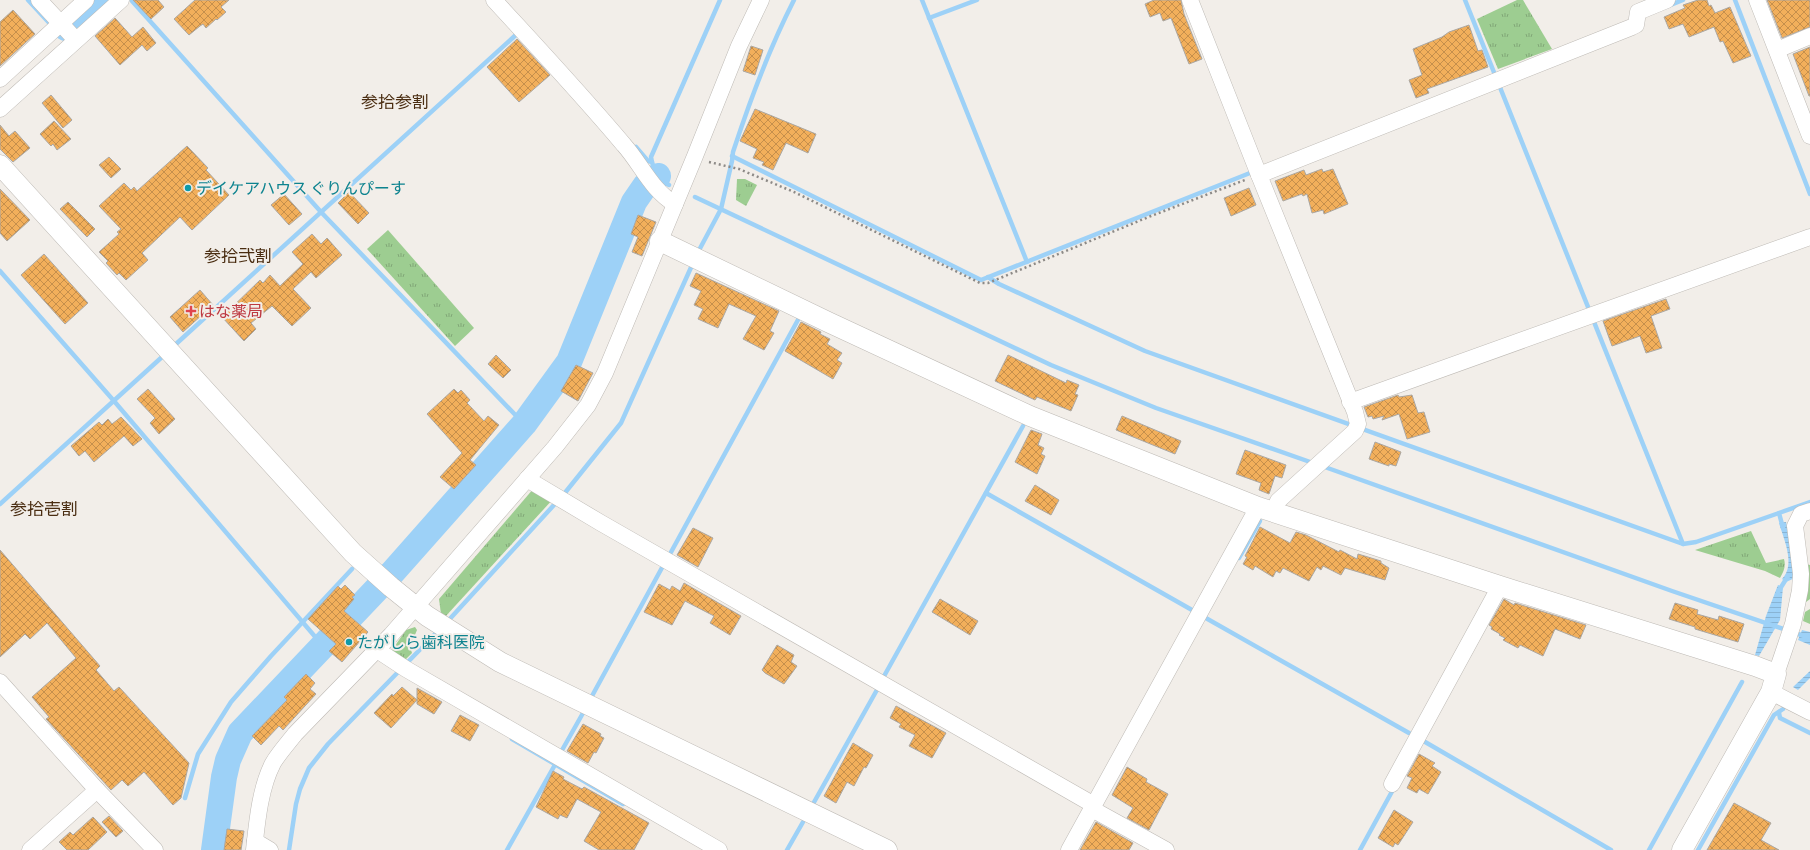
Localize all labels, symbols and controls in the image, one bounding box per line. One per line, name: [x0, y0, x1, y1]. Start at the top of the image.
district label: 参拾参割: [361, 93, 429, 111]
place label: デイケアハウス ぐりんぴーす: [196, 180, 406, 197]
marker: デイケアハウス ぐりんぴーす: [183, 183, 193, 193]
district label: 参拾弐割: [204, 247, 272, 265]
place label: はな薬局: [199, 304, 263, 320]
marker: はな薬局: [186, 306, 196, 316]
district label: 参拾壱割: [10, 500, 78, 518]
place label: たがしら歯科医院: [357, 634, 485, 651]
marker: たがしら歯科医院: [344, 637, 354, 647]

